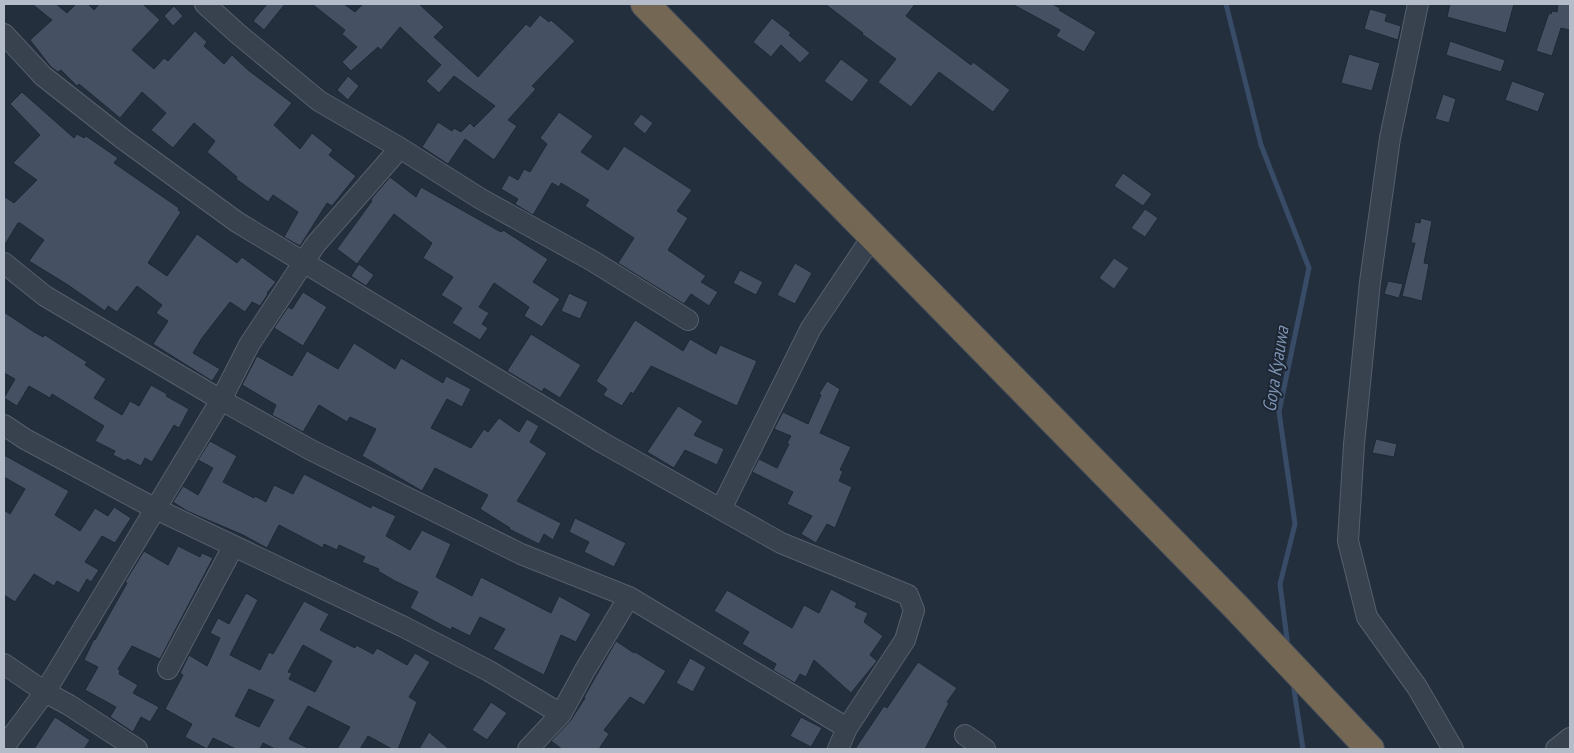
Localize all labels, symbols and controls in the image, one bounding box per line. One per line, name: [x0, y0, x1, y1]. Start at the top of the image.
water label: Goya Kyauwa: [1256, 323, 1294, 414]

